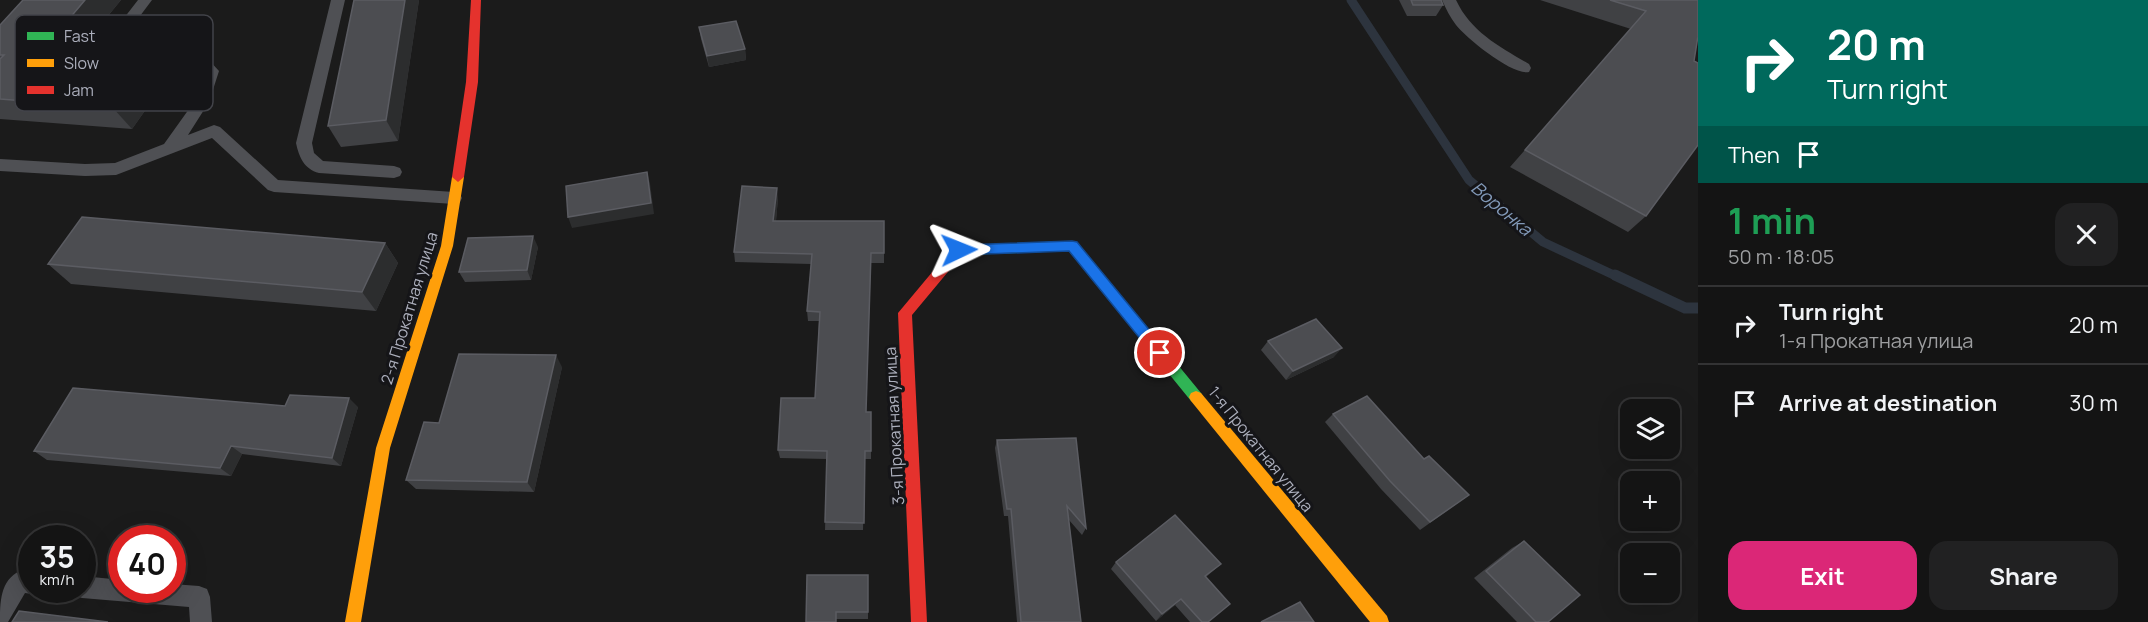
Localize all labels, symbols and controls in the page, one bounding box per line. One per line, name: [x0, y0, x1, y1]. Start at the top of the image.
legend: [15, 15, 213, 111]
text: 20 m: [1827, 15, 1926, 73]
icon: right: [1728, 24, 1806, 102]
text: Fast: [64, 25, 95, 47]
text: Slow: [64, 52, 99, 74]
text: Turn right: [1827, 70, 1948, 107]
text: Jam: [64, 79, 94, 101]
icon: arrive: [1792, 138, 1825, 171]
text: Then: [1728, 140, 1780, 170]
water label: Воронка: [1466, 175, 1538, 241]
text: 1 min: [1728, 196, 1816, 245]
button: close: [2055, 203, 2118, 266]
position arrow: [927, 218, 991, 282]
street label: 2-я Прокатная улица: [375, 229, 443, 387]
text: 50 m · 18:05: [1728, 243, 1834, 270]
text: Turn right: [1779, 297, 1884, 327]
icon: right: [1728, 309, 1761, 342]
text: 20 m: [2069, 310, 2118, 340]
pin: [1134, 327, 1185, 378]
text: 1-я Прокатная улица: [1779, 327, 1973, 354]
icon: arrive: [1143, 336, 1176, 369]
street label: 3-я Прокатная улица: [879, 346, 909, 506]
street label: 1-я Прокатная улица: [1204, 382, 1318, 516]
icon: arrive: [1728, 387, 1761, 420]
text: Arrive at destination: [1779, 388, 1997, 418]
text: 30 m: [2069, 388, 2118, 418]
map controls: [1620, 399, 1680, 603]
button: layers: [1620, 399, 1680, 459]
button: +: [1620, 471, 1680, 531]
speed limit sign: 40: [108, 525, 186, 603]
text: 35: [39, 536, 75, 577]
button: Exit: [1728, 541, 1917, 610]
button: Share: [1929, 541, 2118, 610]
button: −: [1620, 543, 1680, 603]
text: km/h: [40, 569, 74, 590]

